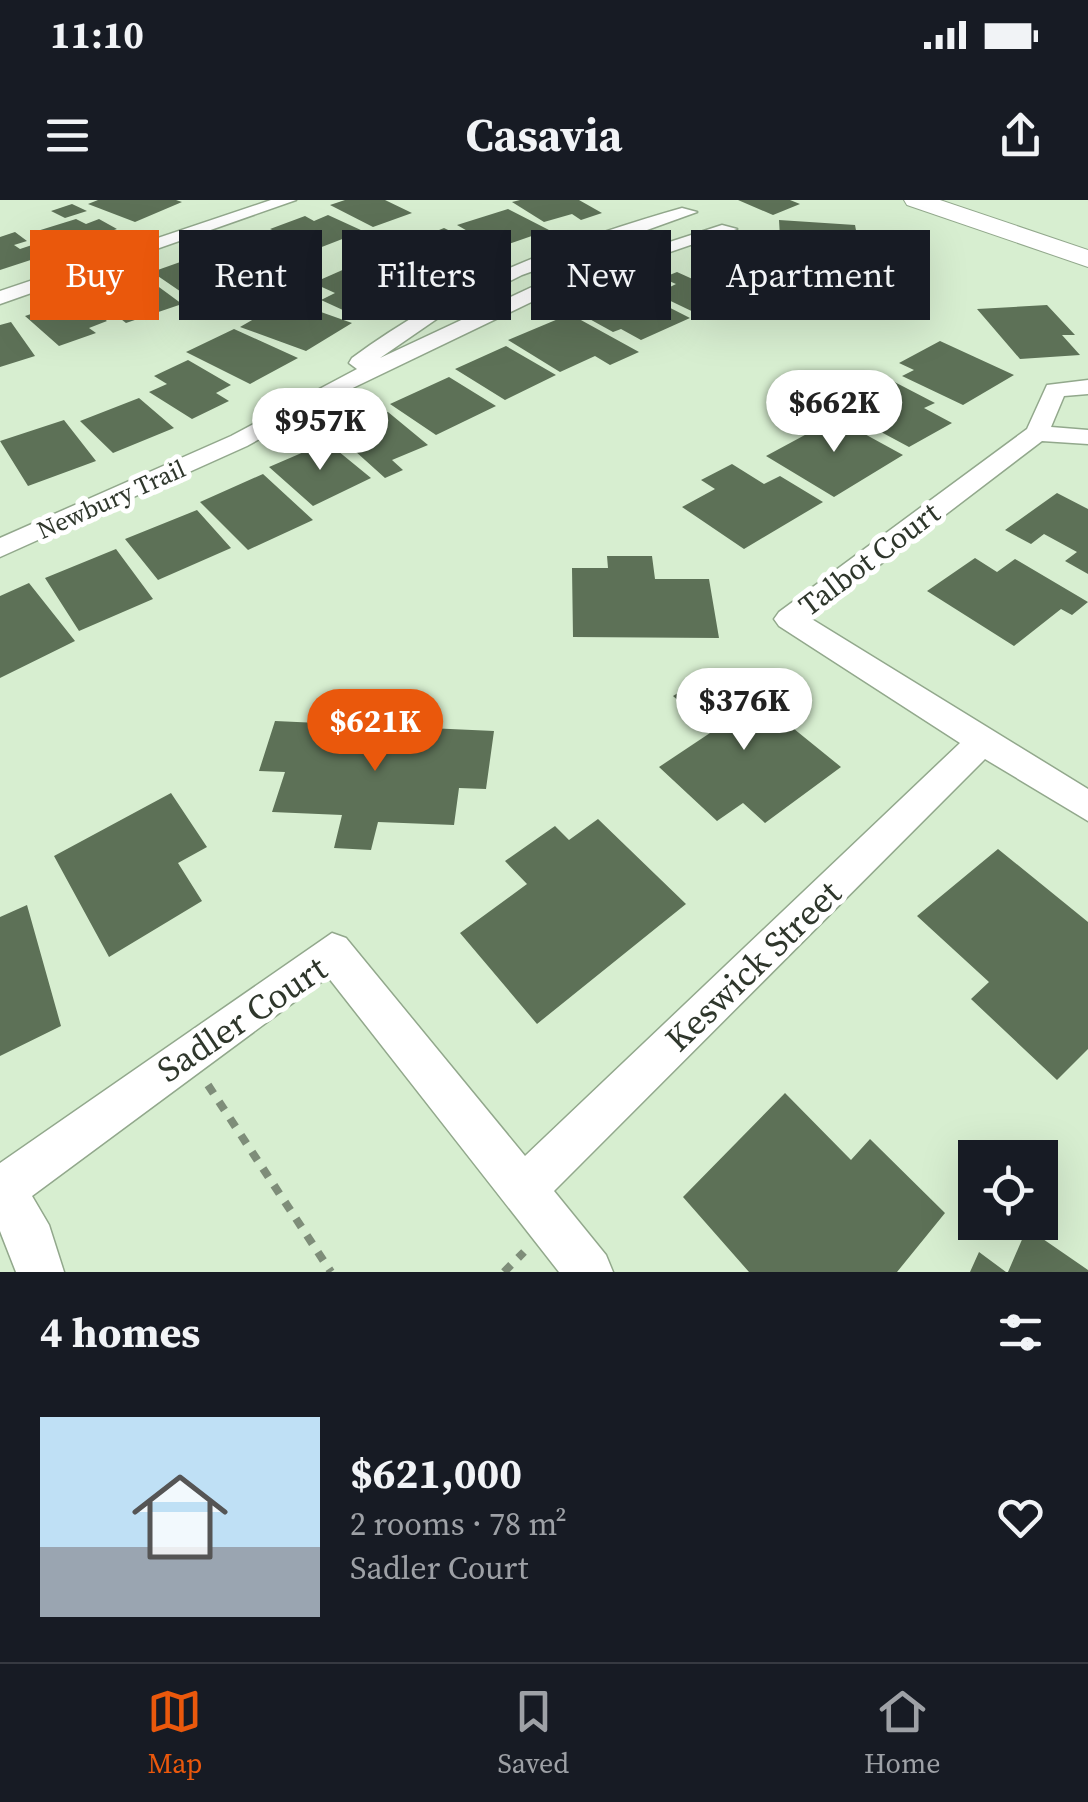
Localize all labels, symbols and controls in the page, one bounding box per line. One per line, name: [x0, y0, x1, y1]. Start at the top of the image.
text: 11:10: [50, 9, 144, 61]
text: Casavia: [466, 104, 622, 166]
icon: menu: [40, 108, 95, 163]
icon: share: [993, 108, 1048, 163]
chip: Buy: [30, 230, 159, 320]
chip: Rent: [179, 230, 322, 320]
chip: Filters: [342, 230, 511, 320]
chip: New: [531, 230, 671, 320]
chip: Apartment: [691, 230, 930, 320]
pin: $662K: [764, 370, 904, 455]
text: $662K: [788, 380, 880, 424]
pin: $957K: [250, 388, 390, 473]
text: $957K: [274, 398, 366, 442]
street label: Newbury Trail: [31, 451, 191, 547]
street label: Talbot Court: [790, 492, 948, 626]
pin: $376K: [674, 668, 814, 753]
text: $376K: [698, 678, 790, 722]
pin: $621K: [305, 689, 445, 774]
text: $621K: [329, 699, 421, 743]
street label: Keswick Street: [655, 869, 852, 1062]
street label: Sadler Court: [148, 944, 337, 1093]
map controls: [958, 1140, 1058, 1240]
button: locate: [958, 1140, 1058, 1240]
text: 4 homes: [40, 1303, 200, 1361]
icon: filters: [993, 1305, 1048, 1360]
text: $621,000: [350, 1444, 522, 1502]
icon: home: [120, 1457, 240, 1577]
icon: heart: [993, 1490, 1048, 1545]
text: 2 rooms · 78 m²: [350, 1502, 567, 1546]
text: Sadler Court: [350, 1546, 528, 1590]
tab: Map: [147, 1684, 202, 1782]
tab: Saved: [497, 1684, 569, 1782]
tab: Home: [864, 1684, 941, 1782]

